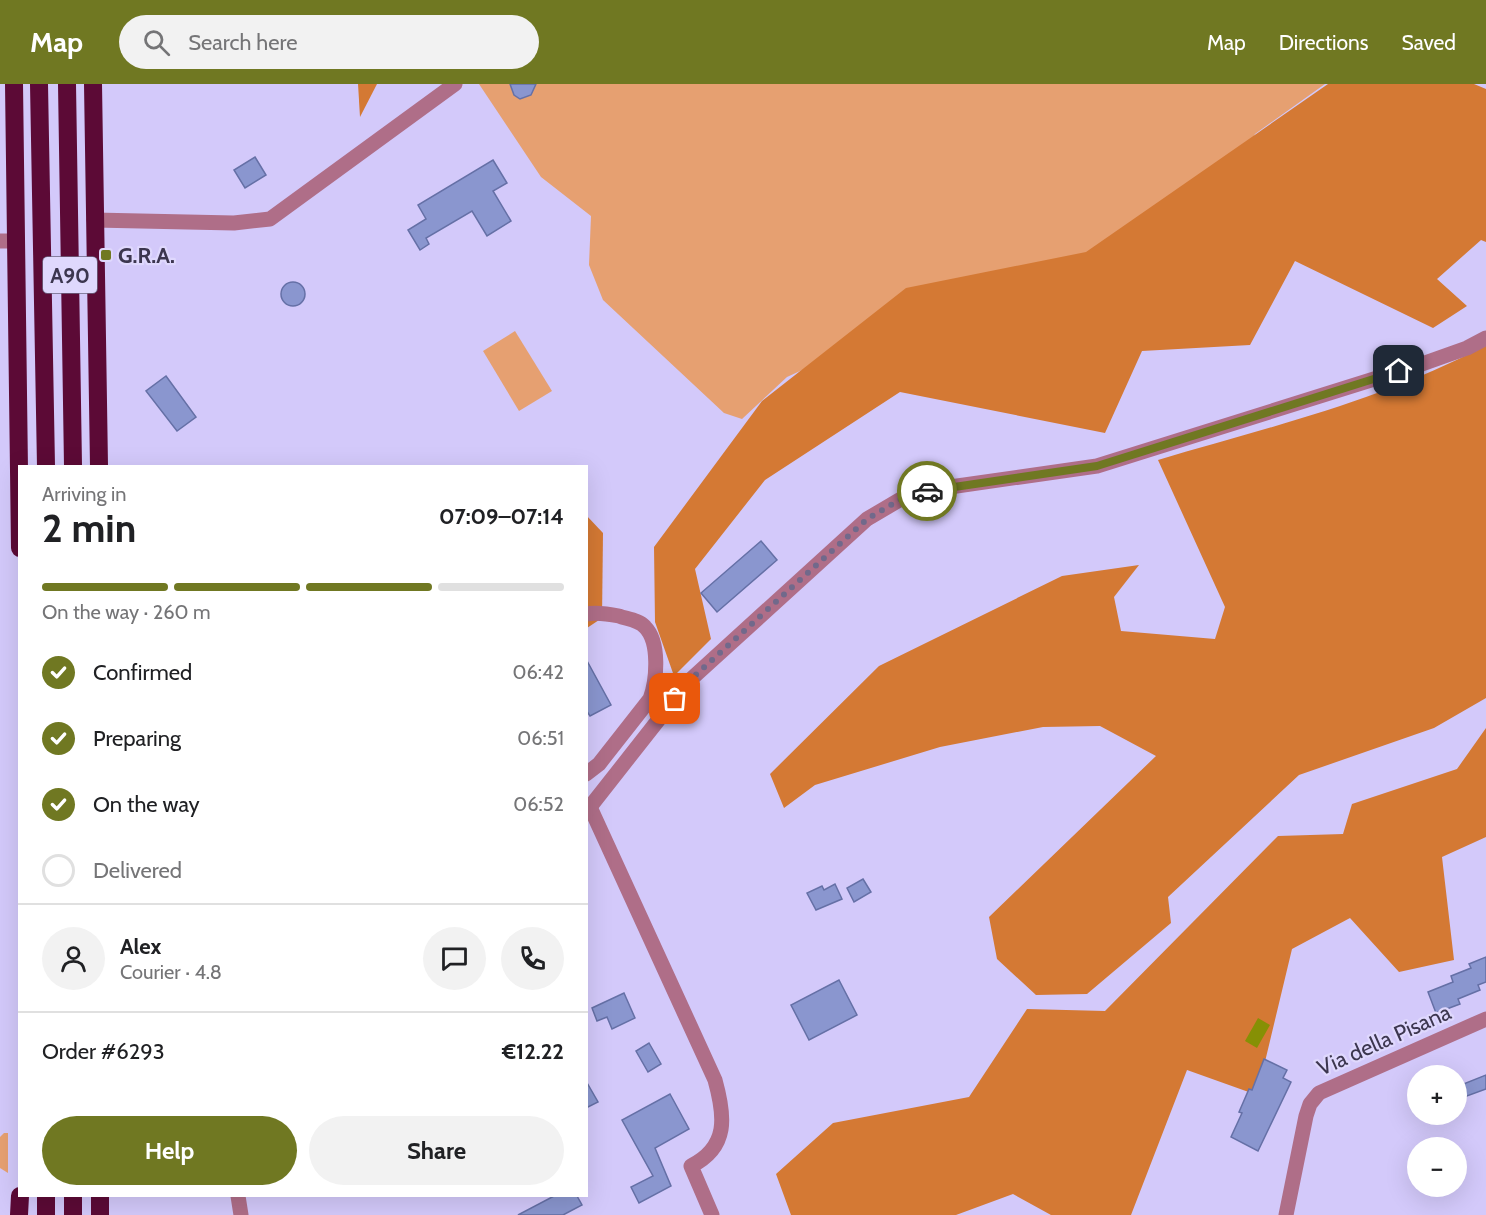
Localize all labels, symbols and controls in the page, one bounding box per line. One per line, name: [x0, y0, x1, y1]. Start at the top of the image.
search box: [119, 15, 539, 69]
text: Map: [30, 25, 83, 59]
icon: search: [140, 26, 173, 59]
text: Search here: [188, 29, 297, 56]
text: Map: [1207, 30, 1246, 55]
text: Directions: [1279, 30, 1368, 55]
text: Saved: [1401, 30, 1456, 55]
place label: G.R.A.: [118, 242, 175, 269]
marker: G.R.A.: [99, 248, 113, 262]
road number: A90: [43, 257, 97, 293]
pin: [1373, 345, 1424, 396]
icon: home: [1382, 354, 1415, 387]
courier: [897, 461, 957, 521]
icon: car: [911, 475, 944, 508]
text: Arriving in: [42, 482, 126, 506]
text: 07:09–07:14: [439, 503, 564, 530]
text: 2 min: [42, 504, 136, 552]
text: On the way · 260 m: [42, 600, 211, 624]
icon: check: [42, 656, 75, 689]
text: Confirmed: [93, 659, 192, 686]
text: 06:42: [512, 660, 564, 684]
pin: [649, 673, 700, 724]
icon: bag: [658, 682, 691, 715]
icon: check: [42, 722, 75, 755]
text: Preparing: [93, 725, 181, 752]
text: 06:51: [517, 726, 564, 750]
icon: check: [42, 788, 75, 821]
text: On the way: [93, 791, 200, 818]
text: 06:52: [513, 792, 564, 816]
text: Delivered: [93, 857, 182, 884]
button: person: [42, 927, 105, 990]
button: chat: [423, 927, 486, 990]
button: phone: [501, 927, 564, 990]
text: Alex: [120, 933, 161, 960]
text: Courier · 4.8: [120, 960, 222, 984]
street label: Via della Pisana: [1313, 998, 1455, 1082]
text: Order #6293: [42, 1038, 165, 1065]
text: €12.22: [502, 1038, 564, 1065]
map controls: [1407, 1065, 1467, 1197]
button: +: [1407, 1065, 1467, 1125]
button: Help: [42, 1116, 297, 1185]
button: Share: [309, 1116, 564, 1185]
button: −: [1407, 1137, 1467, 1197]

